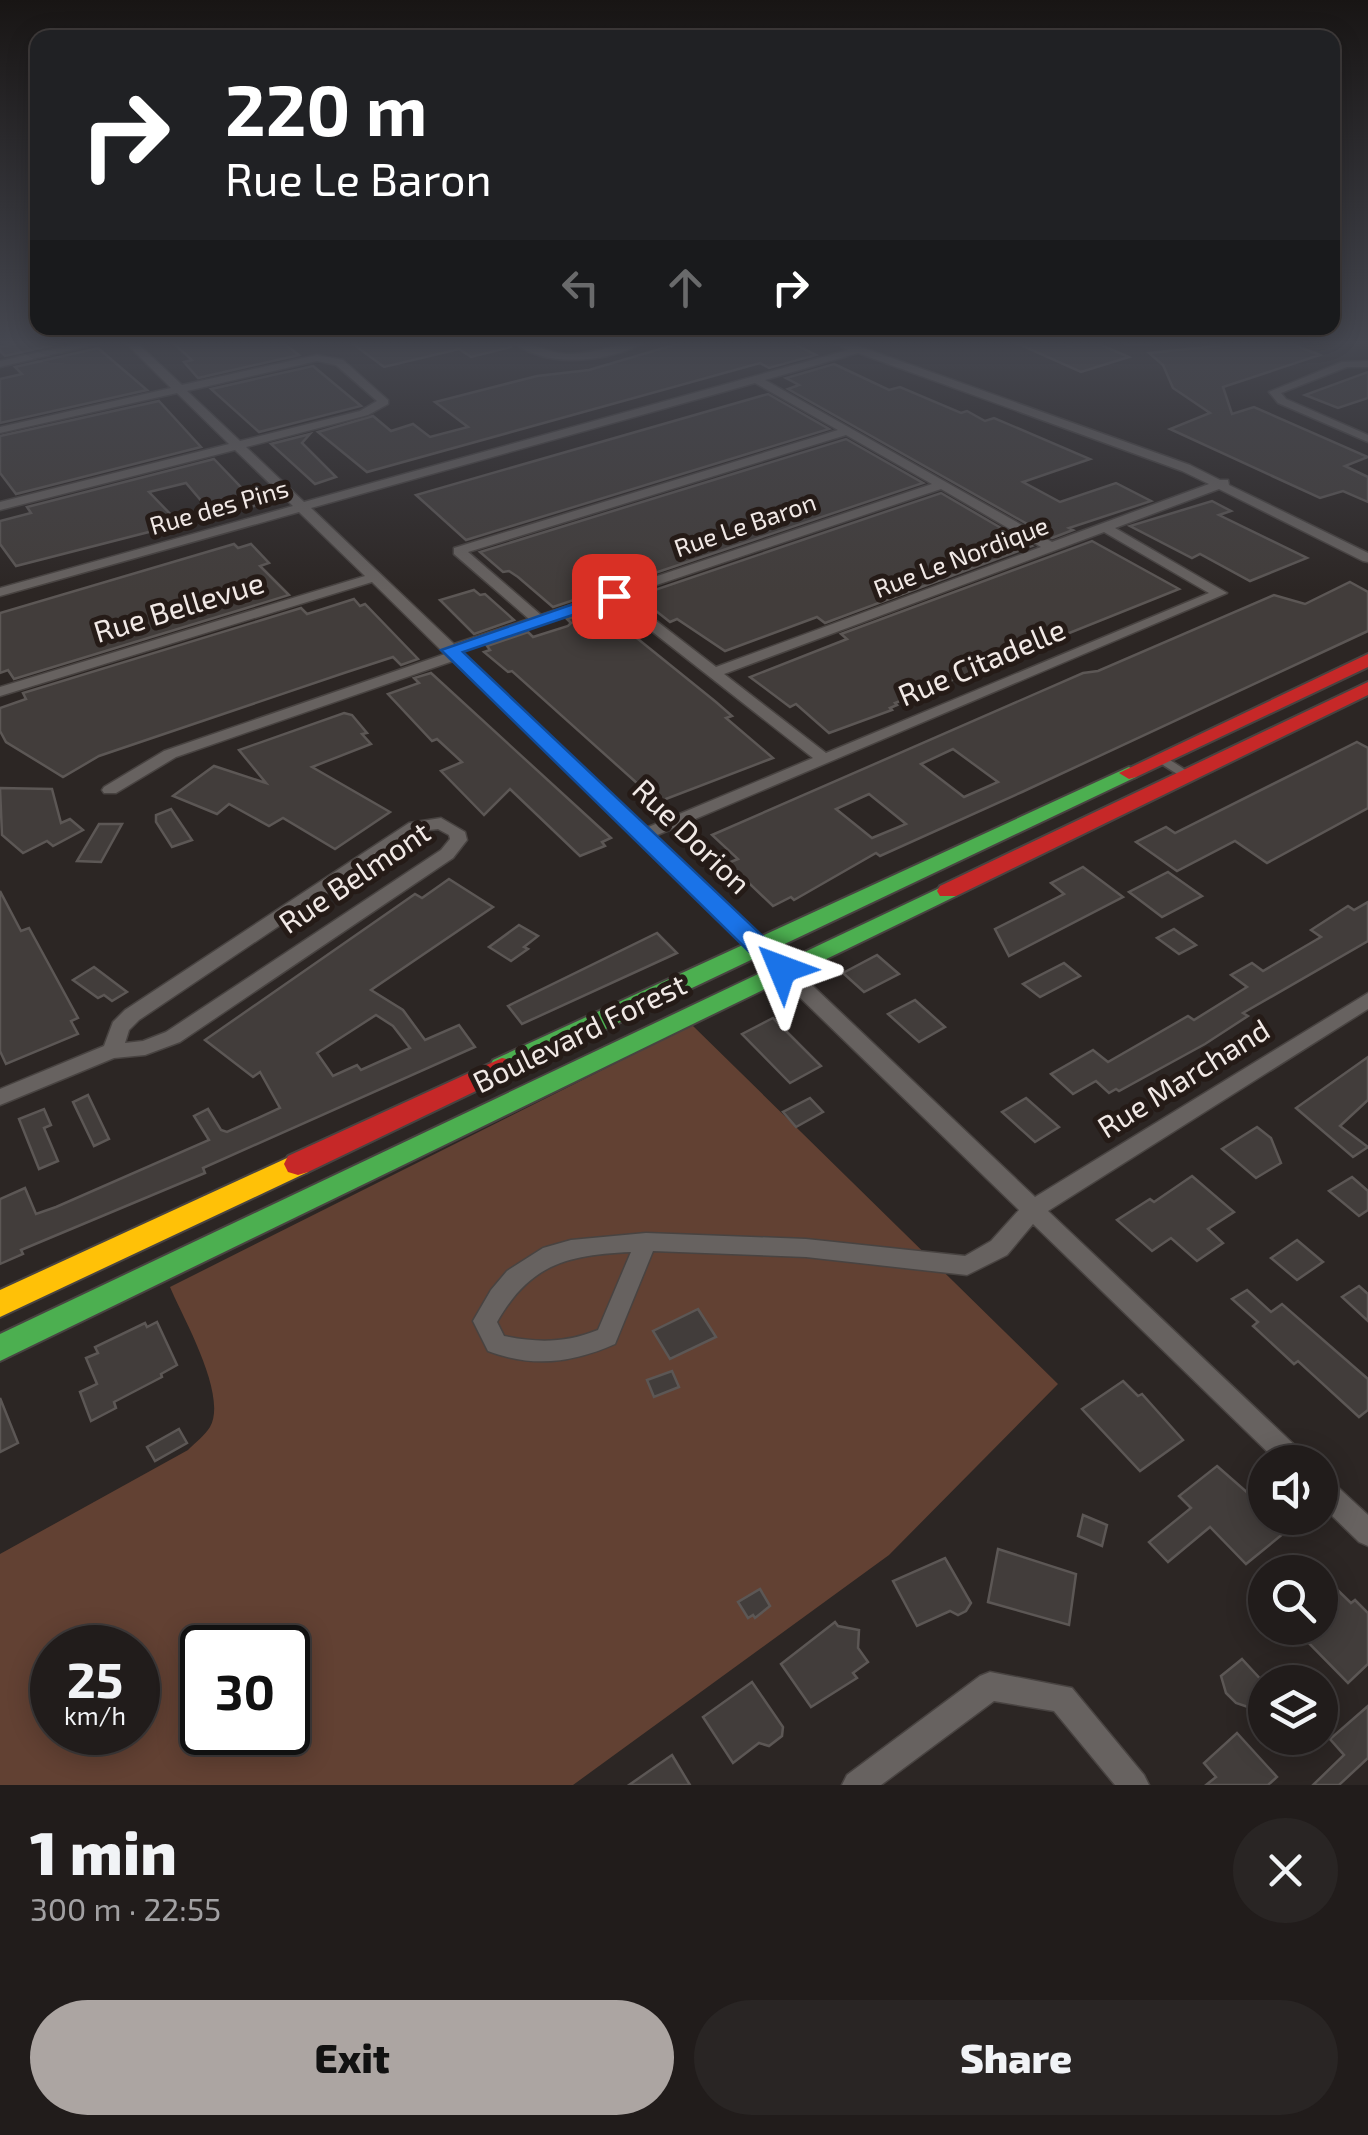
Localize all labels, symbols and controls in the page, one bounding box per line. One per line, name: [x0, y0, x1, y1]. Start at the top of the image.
text: 220 m: [225, 66, 427, 150]
icon: right: [60, 70, 190, 200]
text: Rue Le Baron: [225, 151, 492, 205]
icon: left: [553, 260, 608, 315]
icon: ahead: [658, 260, 713, 315]
icon: right: [763, 260, 818, 315]
street label: Rue des Pins: [146, 472, 292, 540]
street label: Rue Le Baron: [670, 486, 820, 562]
street label: Rue Le Nordique: [869, 509, 1052, 603]
pin: [572, 554, 657, 639]
street label: Rue Bellevue: [89, 563, 268, 649]
icon: arrive: [587, 569, 642, 624]
street label: Rue Citadelle: [892, 610, 1070, 713]
street label: Rue Dorion: [626, 771, 759, 900]
street label: Rue Belmont: [272, 813, 436, 940]
position arrow: [730, 917, 834, 1021]
street label: Boulevard Forest: [467, 965, 692, 1099]
street label: Rue Marchand: [1090, 1010, 1276, 1145]
map controls: [1248, 1445, 1338, 1755]
button: sound: [1248, 1445, 1338, 1535]
button: search: [1248, 1555, 1338, 1645]
speed limit sign: 30: [180, 1625, 310, 1755]
text: 25: [67, 1648, 123, 1708]
button: layers: [1248, 1665, 1338, 1755]
text: km/h: [64, 1700, 126, 1730]
text: 1 min: [30, 1815, 177, 1887]
button: close: [1233, 1818, 1338, 1923]
text: 300 m · 22:55: [30, 1889, 221, 1927]
button: Exit: [30, 2000, 674, 2115]
button: Share: [694, 2000, 1338, 2115]

